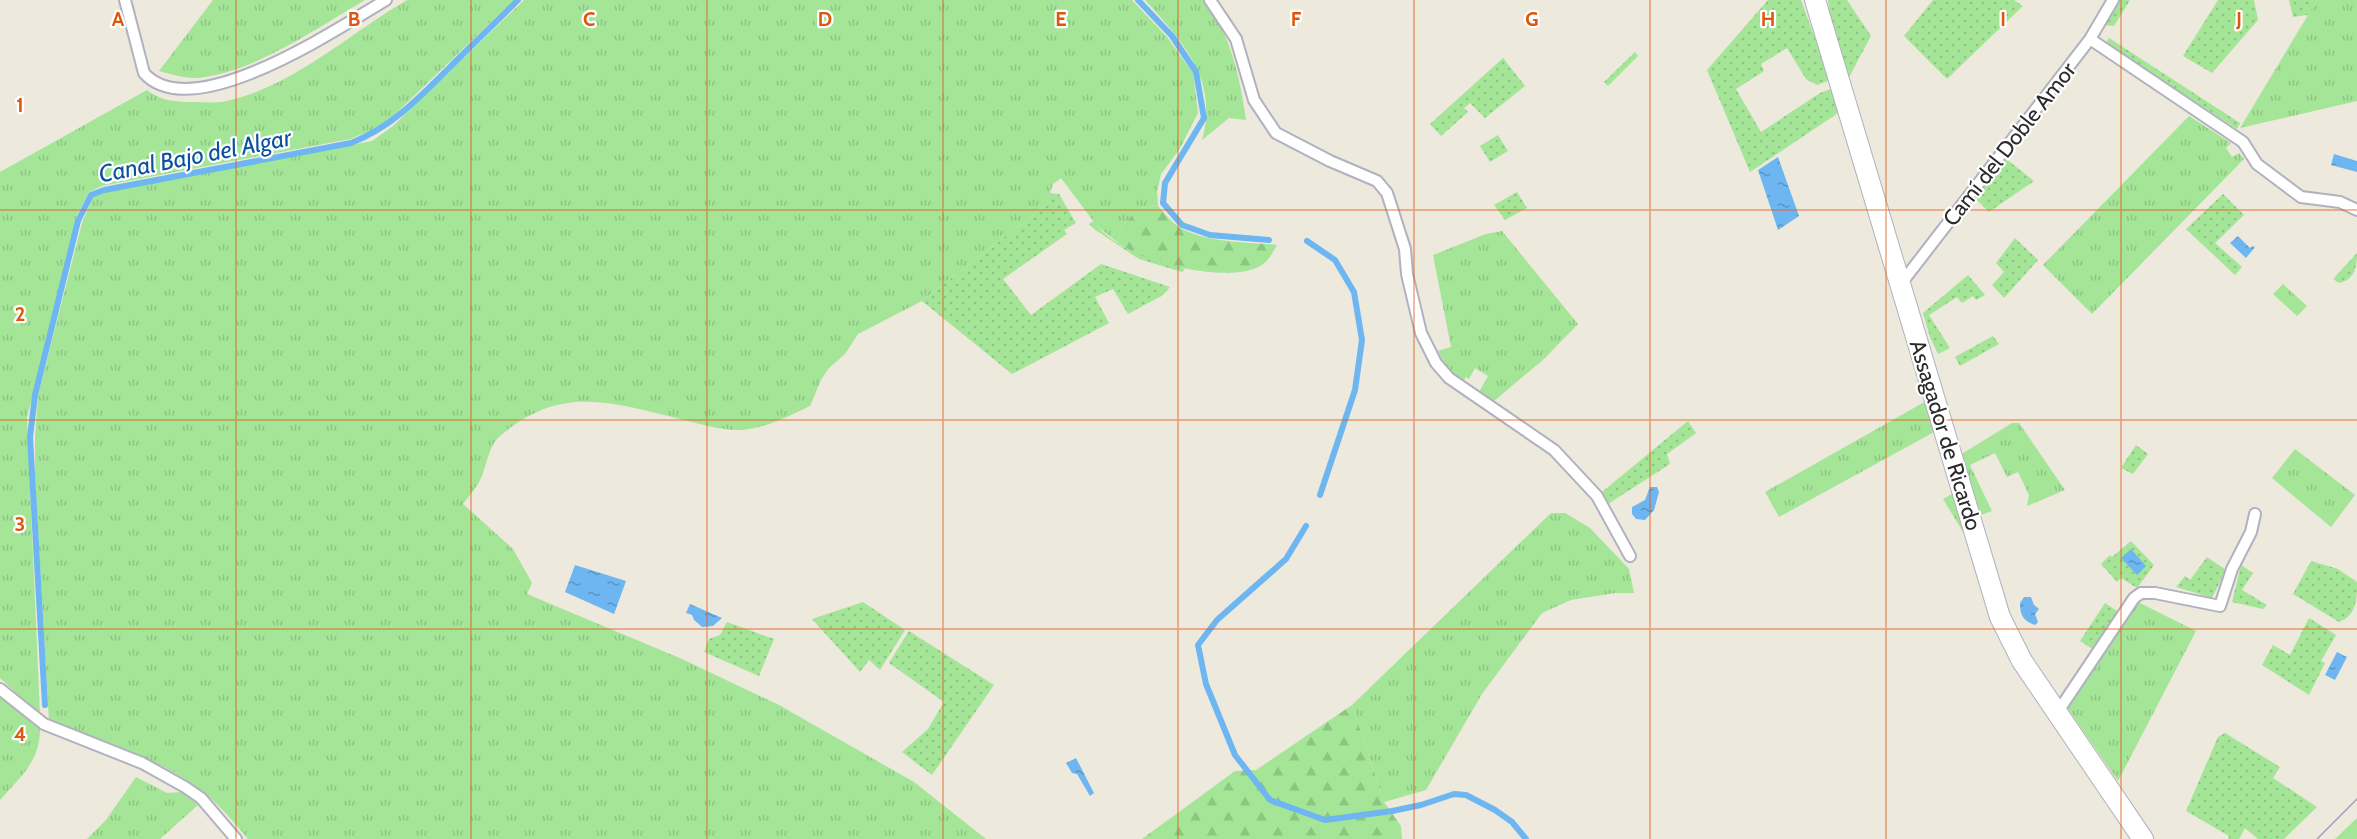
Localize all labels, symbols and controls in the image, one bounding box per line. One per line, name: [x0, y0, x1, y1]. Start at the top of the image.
text: A: [112, 7, 125, 31]
text: B: [348, 7, 360, 31]
text: C: [583, 7, 595, 31]
text: D: [818, 7, 832, 31]
text: E: [1055, 7, 1067, 31]
text: F: [1291, 7, 1302, 31]
text: G: [1525, 7, 1539, 31]
text: H: [1761, 7, 1775, 31]
text: I: [2000, 7, 2006, 31]
text: J: [2235, 7, 2242, 31]
street label: Camí del Doble Amor: [1937, 57, 2082, 231]
text: 1: [16, 93, 24, 117]
water label: Canal Bajo del Algar: [96, 122, 295, 188]
text: 2: [15, 302, 25, 326]
street label: Assagador de Ricardo: [1904, 337, 1987, 534]
text: 3: [15, 512, 25, 536]
text: 4: [14, 722, 26, 746]

